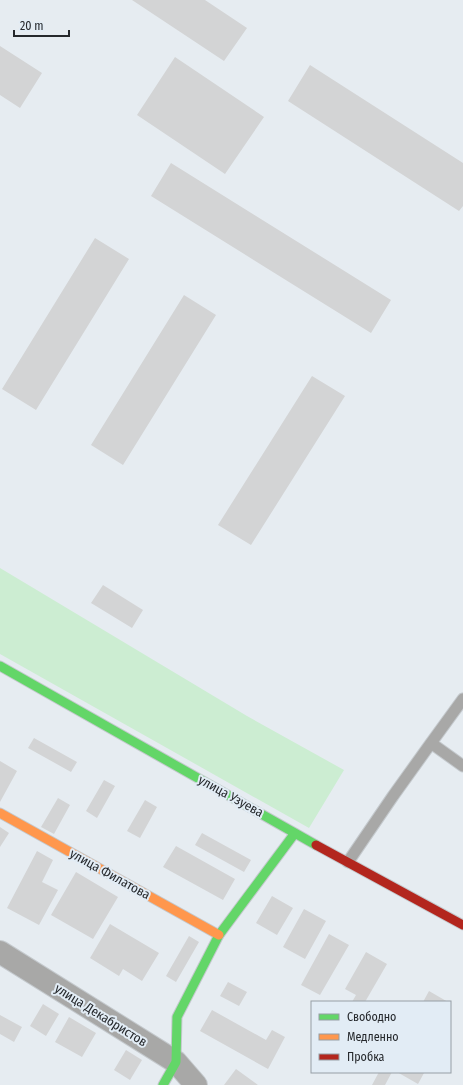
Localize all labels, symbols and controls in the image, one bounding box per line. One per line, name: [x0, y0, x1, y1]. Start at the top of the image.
scale bar: [14, 12, 69, 38]
text: 20 m: [20, 19, 44, 33]
street label: улица Узуева: [196, 772, 266, 820]
street label: улица Филатова: [67, 846, 153, 902]
street label: улица Декабристов: [52, 981, 150, 1049]
legend: [311, 1001, 451, 1073]
text: Свободно: [347, 1010, 396, 1024]
text: Медленно: [347, 1030, 399, 1044]
text: Пробка: [347, 1050, 385, 1064]

